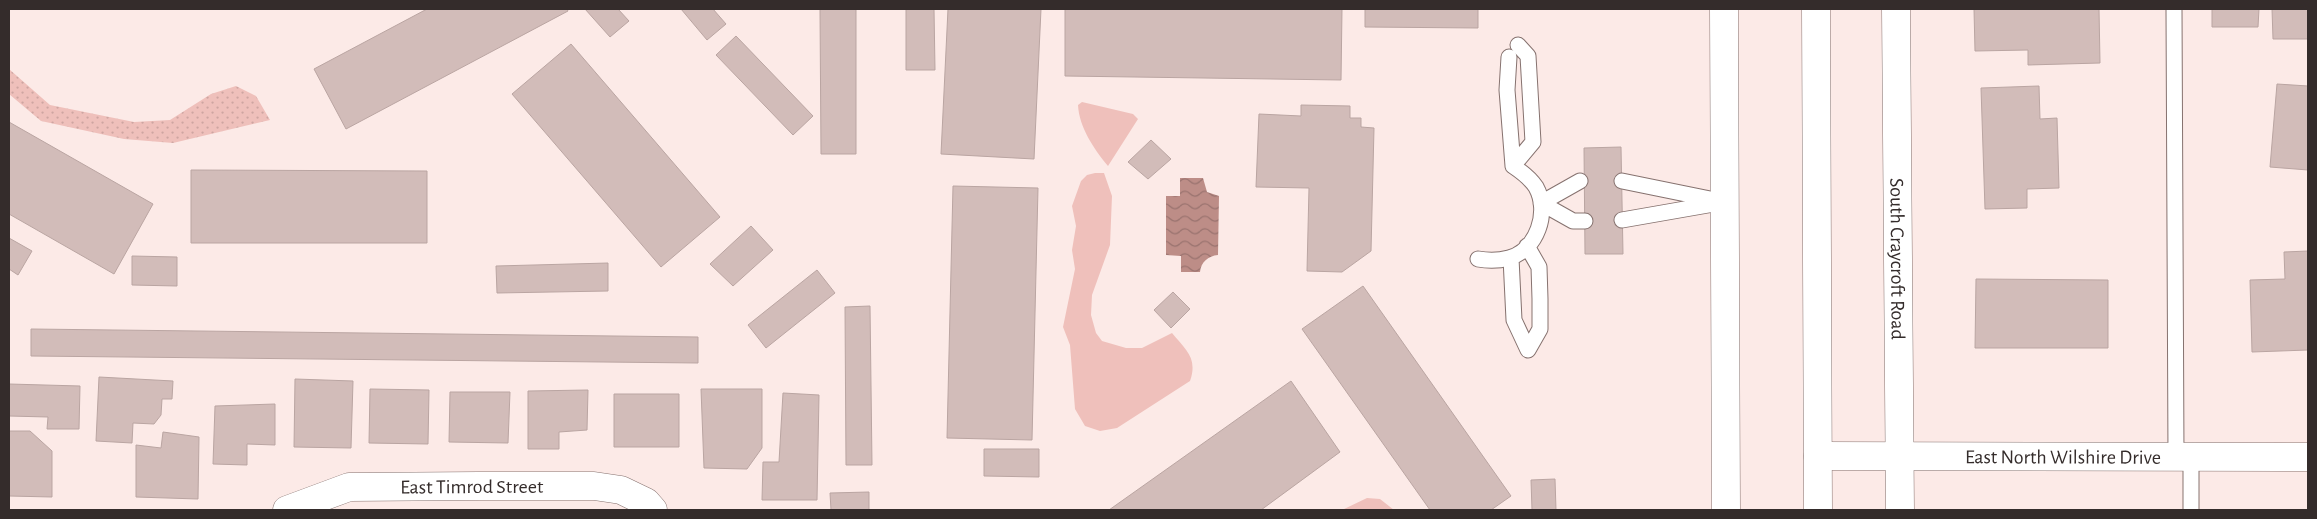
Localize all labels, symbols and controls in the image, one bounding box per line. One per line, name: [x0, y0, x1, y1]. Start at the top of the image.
street label: South Craycroft Road: [1886, 178, 1908, 340]
street label: East North Wilshire Drive: [1965, 447, 2161, 468]
street label: East Timrod Street: [400, 477, 544, 498]

